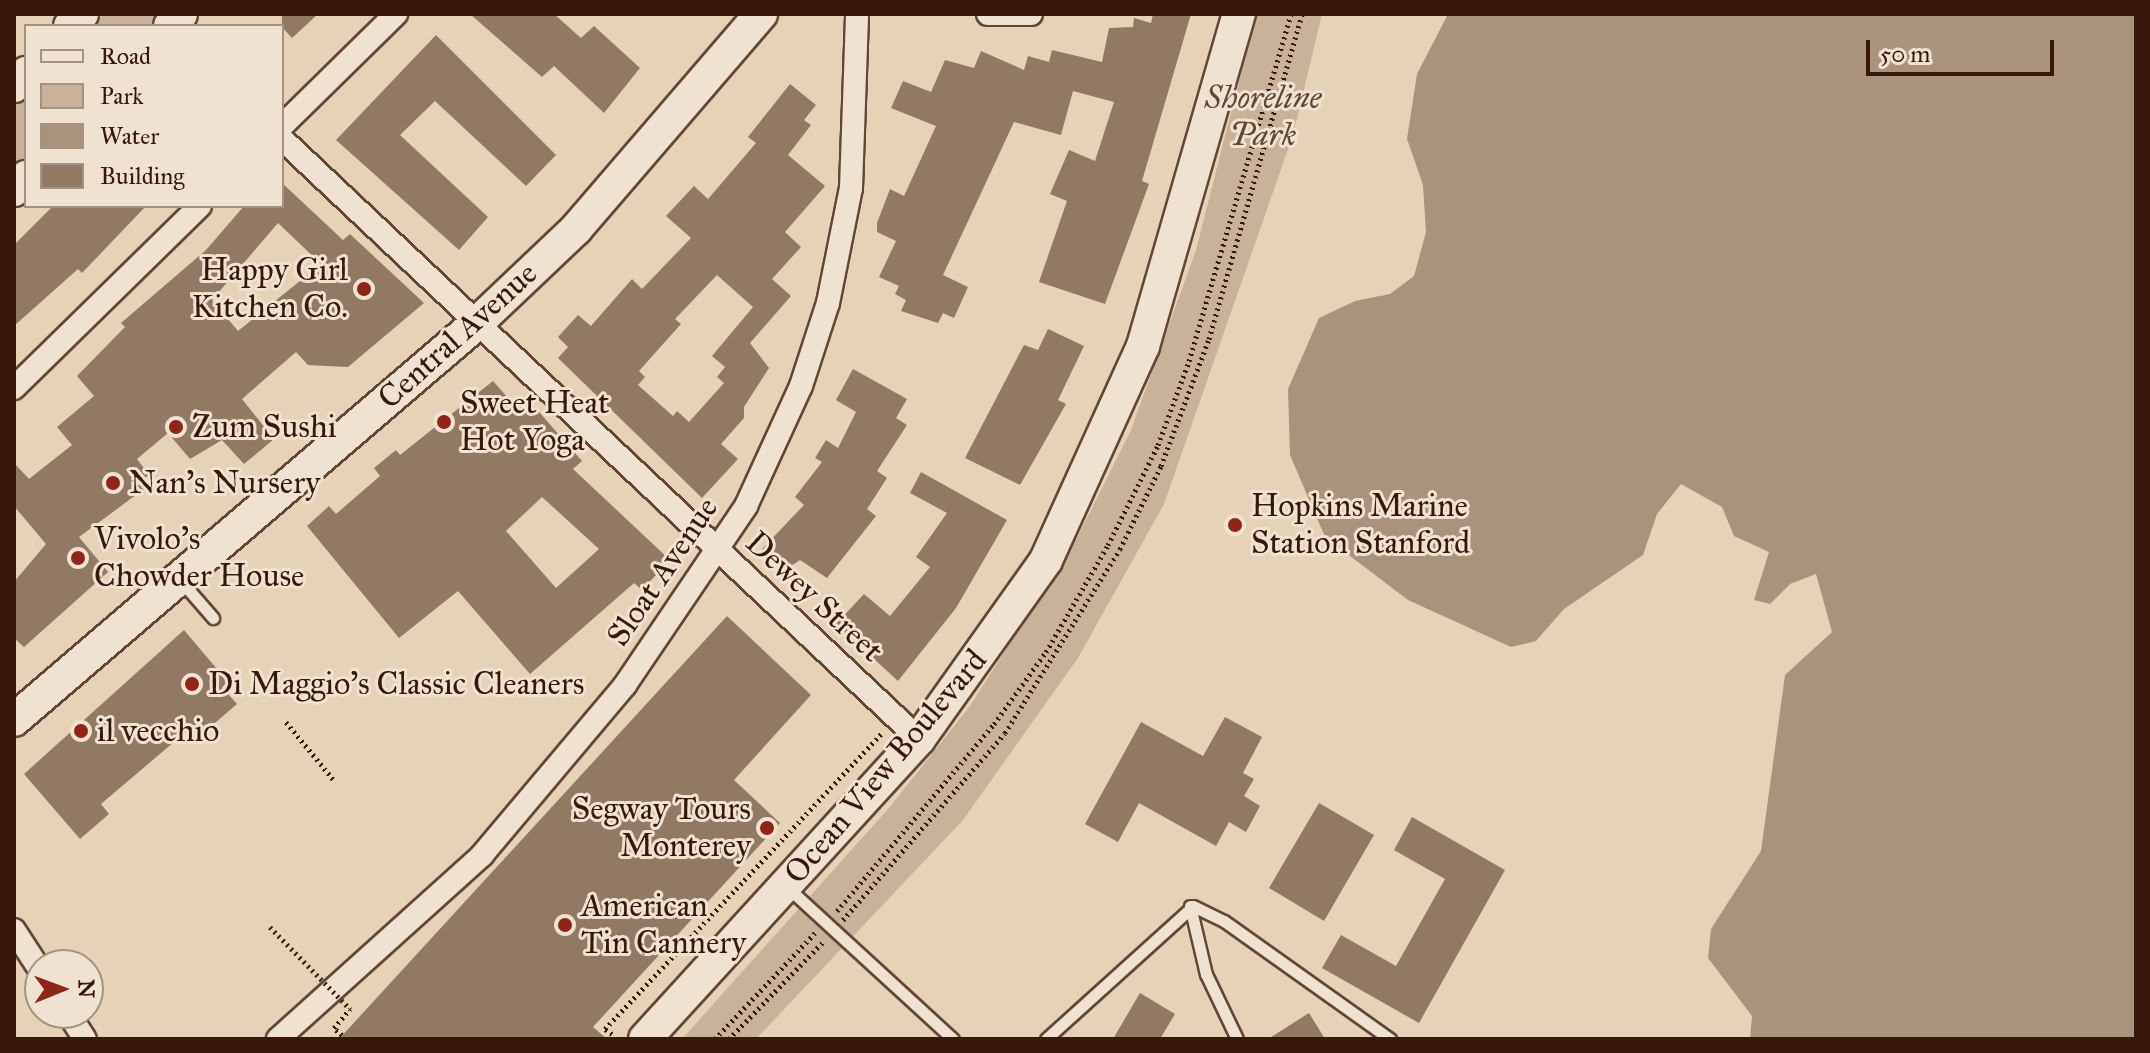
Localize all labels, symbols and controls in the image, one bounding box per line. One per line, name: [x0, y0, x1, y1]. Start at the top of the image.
legend: [24, 24, 284, 208]
scale bar: [1870, 24, 2058, 74]
text: 50 m: [1880, 39, 1930, 69]
text: Road: [100, 41, 151, 71]
park label: Shoreline Park: [1205, 80, 1321, 155]
text: Park: [100, 81, 143, 111]
text: Water: [100, 121, 159, 151]
text: Building: [100, 161, 185, 191]
place label: Happy Girl Kitchen Co.: [192, 252, 348, 327]
street label: Central Avenue: [371, 255, 545, 417]
marker: Happy Girl Kitchen Co.: [355, 280, 373, 298]
place label: Sweet Heat Hot Yoga: [460, 385, 609, 460]
place label: Zum Sushi: [192, 408, 336, 446]
marker: Sweet Heat Hot Yoga: [435, 413, 453, 431]
marker: Zum Sushi: [167, 418, 185, 436]
place label: Nan's Nursery: [129, 464, 320, 502]
marker: Nan's Nursery: [104, 474, 122, 492]
place label: Hopkins Marine Station Stanford: [1251, 488, 1470, 563]
street label: Sloat Avenue: [599, 490, 727, 654]
marker: Hopkins Marine Station Stanford: [1226, 516, 1244, 534]
place label: Vivolo's Chowder House: [94, 521, 304, 596]
street label: Dewey Street: [737, 524, 891, 670]
marker: Vivolo's Chowder House: [69, 549, 87, 567]
street label: Ocean View Boulevard: [777, 642, 995, 892]
place label: Di Maggio's Classic Cleaners: [208, 665, 584, 703]
marker: Di Maggio's Classic Cleaners: [183, 675, 201, 693]
place label: il vecchio: [97, 712, 219, 750]
marker: il vecchio: [72, 722, 90, 740]
place label: Segway Tours Monterey: [572, 791, 751, 866]
marker: Segway Tours Monterey: [758, 819, 776, 837]
place label: American Tin Cannery: [581, 888, 746, 963]
marker: American Tin Cannery: [556, 916, 574, 934]
north arrow: [24, 949, 104, 1029]
text: N: [73, 979, 100, 998]

